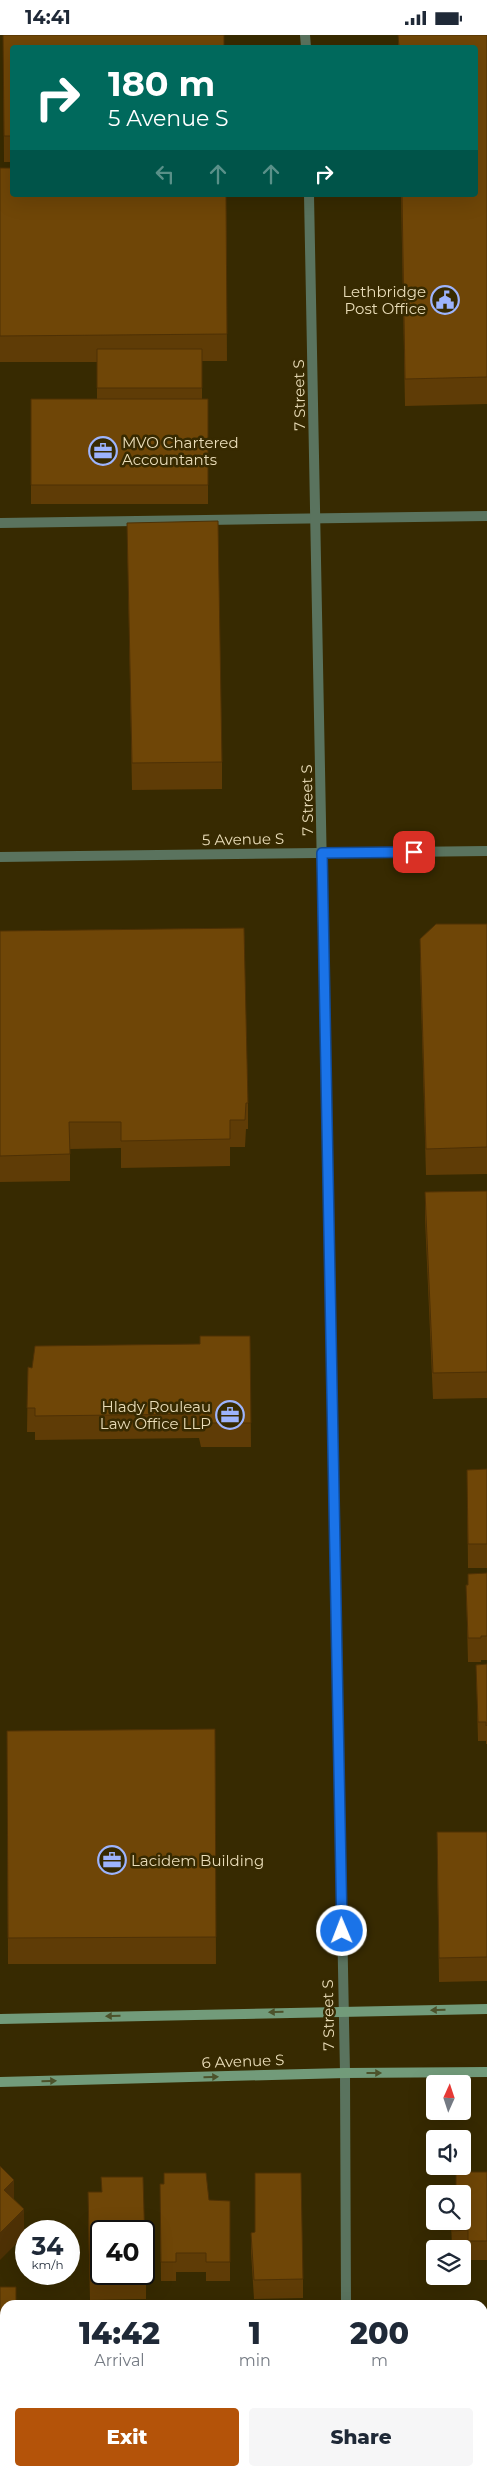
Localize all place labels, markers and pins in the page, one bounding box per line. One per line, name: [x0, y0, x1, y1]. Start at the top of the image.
place label: Lethbridge Post Office: [342, 282, 426, 318]
public building icon: Lethbridge Post Office: [430, 285, 460, 315]
place label: MVO Chartered Accountants: [122, 433, 239, 469]
office icon: MVO Chartered Accountants: [88, 436, 118, 466]
pin: [393, 831, 435, 873]
place label: Hlady Rouleau Law Office LLP: [100, 1397, 211, 1433]
office icon: Hlady Rouleau Law Office LLP: [215, 1400, 245, 1430]
office icon: Lacidem Building: [97, 1845, 127, 1875]
place label: Lacidem Building: [131, 1851, 264, 1870]

